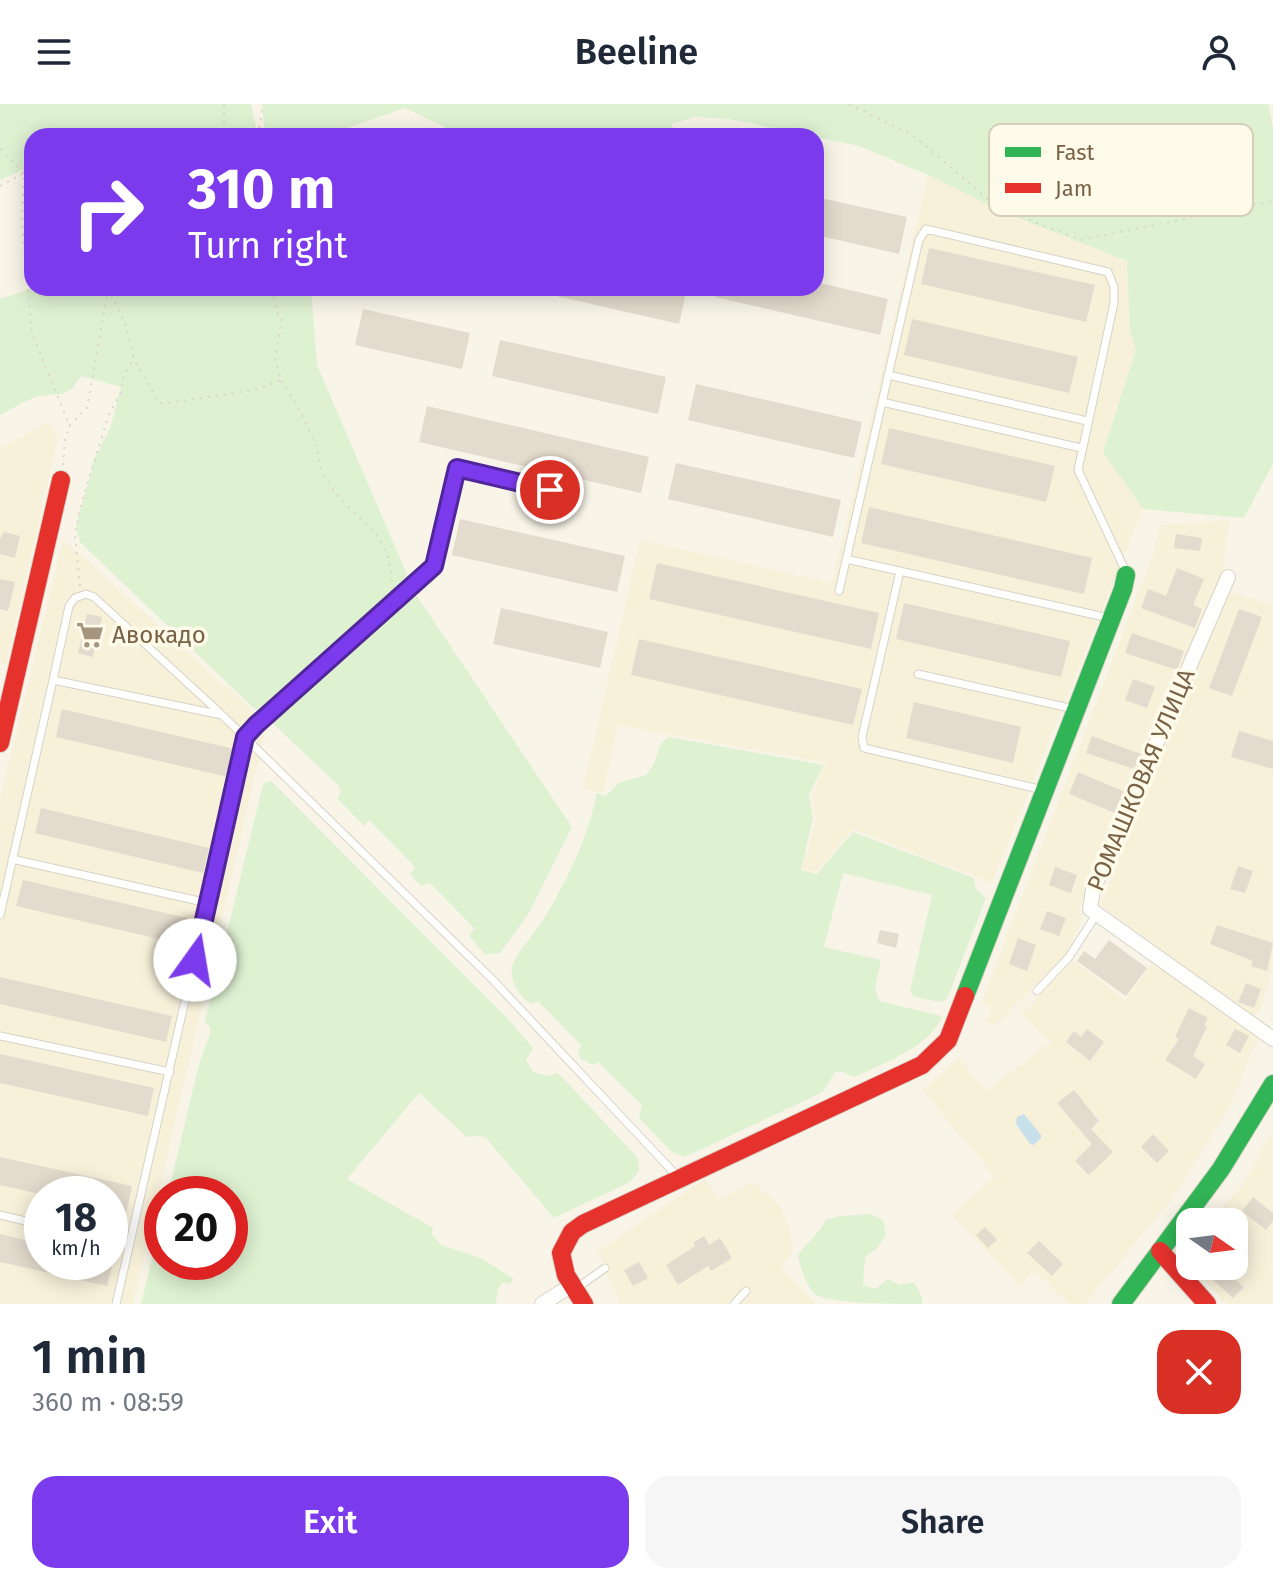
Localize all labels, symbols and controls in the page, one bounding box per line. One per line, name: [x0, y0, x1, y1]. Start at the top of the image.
icon: menu: [32, 30, 76, 74]
text: Beeline: [575, 30, 698, 74]
icon: person: [1197, 30, 1241, 74]
legend: [989, 124, 1253, 216]
text: Fast: [1055, 139, 1095, 166]
text: 310 m: [188, 156, 335, 223]
icon: right: [56, 160, 160, 264]
text: Jam: [1055, 175, 1093, 202]
text: Turn right: [188, 224, 348, 268]
pin: [516, 456, 584, 524]
icon: arrive: [528, 468, 572, 512]
supermarket icon: Авокадо: [75, 620, 105, 650]
place label: Авокадо: [112, 621, 206, 649]
street label: РОМАШКОВАЯ УЛИЦА: [1081, 664, 1201, 895]
position arrow: [153, 918, 237, 1002]
speed limit sign: 20: [144, 1176, 248, 1280]
text: 18: [55, 1194, 97, 1242]
north arrow: [1176, 1208, 1248, 1280]
map controls: [1176, 1208, 1248, 1280]
text: km/h: [51, 1236, 101, 1260]
text: 1 min: [32, 1328, 148, 1386]
button: close: [1157, 1330, 1241, 1414]
text: 360 m · 08:59: [32, 1387, 184, 1418]
button: Exit: [32, 1476, 629, 1568]
button: Share: [645, 1476, 1241, 1568]

